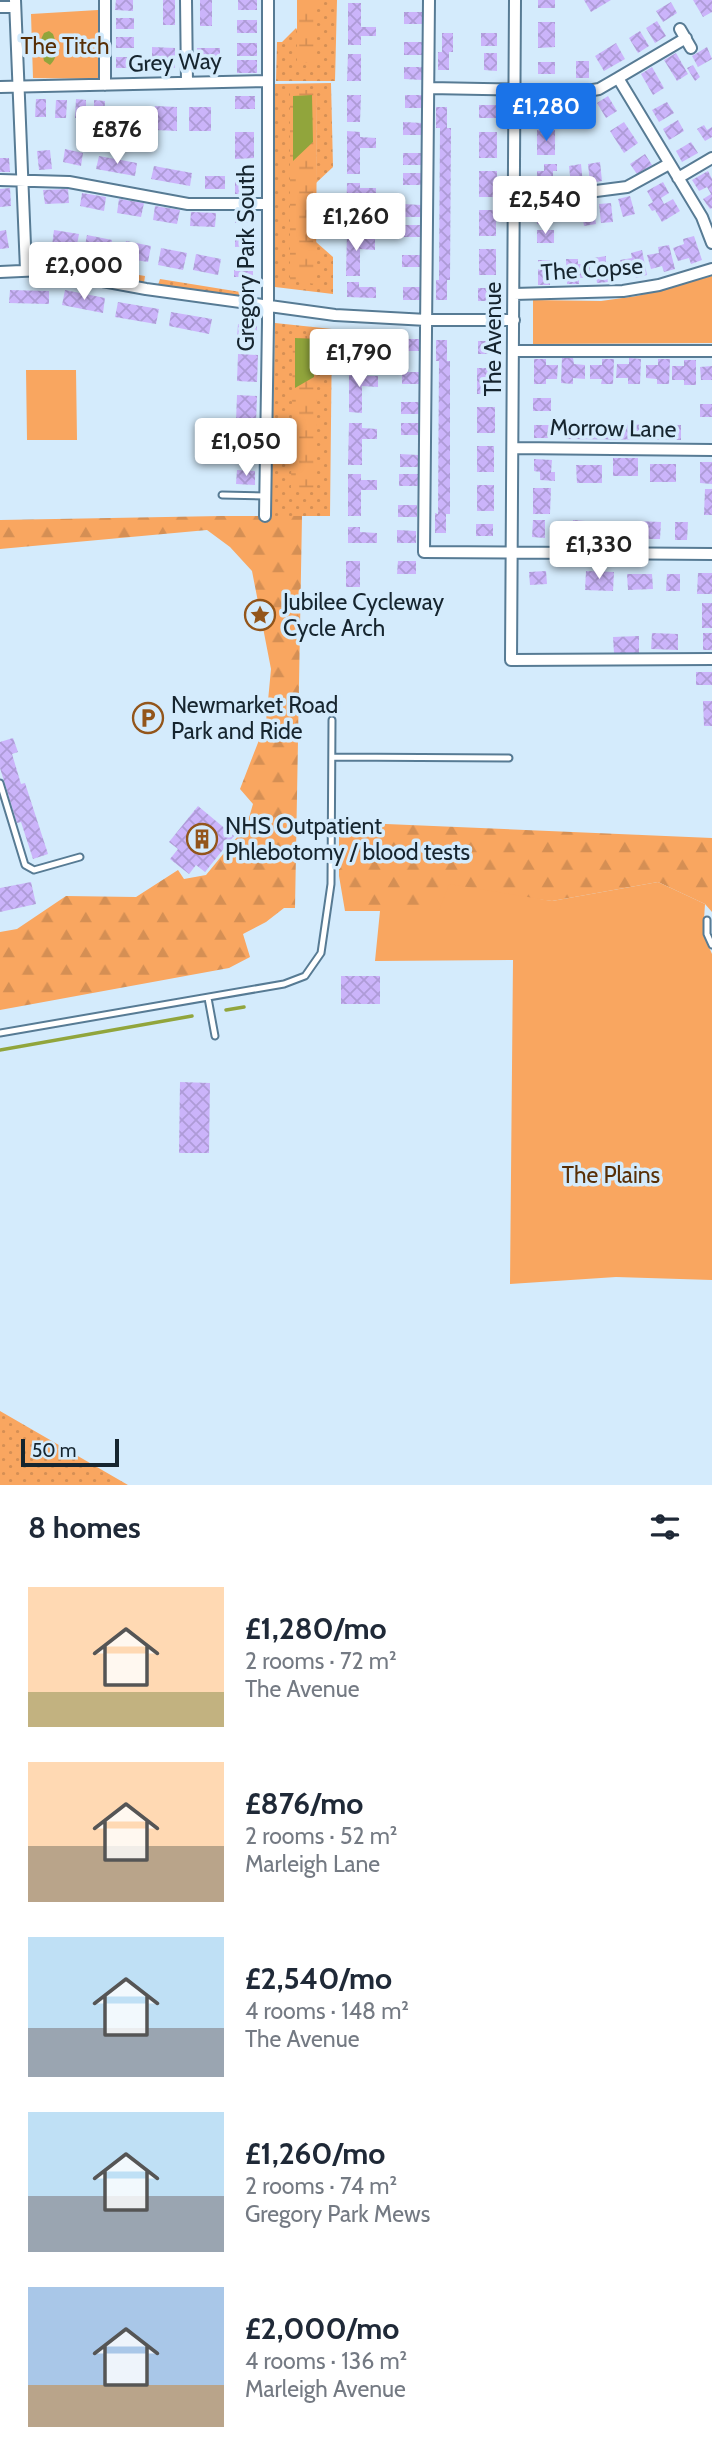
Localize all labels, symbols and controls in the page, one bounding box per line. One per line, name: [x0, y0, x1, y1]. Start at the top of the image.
park label: The Titch: [20, 32, 110, 60]
street label: Grey Way: [128, 46, 223, 78]
pin: £1,280: [489, 83, 603, 143]
text: £1,280: [512, 92, 580, 120]
pin: £876: [76, 106, 158, 166]
text: £876: [92, 115, 142, 143]
street label: Gregory Park South: [232, 164, 260, 352]
pin: £2,540: [488, 176, 602, 236]
text: £2,540: [509, 185, 581, 213]
pin: £1,260: [299, 194, 413, 253]
text: £1,260: [322, 202, 390, 230]
pin: £2,000: [27, 243, 141, 302]
text: £2,000: [45, 251, 123, 279]
street label: The Copse: [540, 251, 644, 287]
street label: The Avenue: [479, 282, 507, 396]
pin: £1,790: [302, 330, 416, 389]
text: £1,790: [326, 338, 392, 366]
street label: Morrow Lane: [549, 413, 677, 443]
pin: £1,050: [189, 419, 303, 478]
text: £1,050: [211, 427, 281, 455]
pin: £1,330: [542, 522, 656, 581]
text: £1,330: [566, 530, 632, 558]
place label: Jubilee Cycleway Cycle Arch: [282, 588, 444, 642]
place icon: Jubilee Cycleway Cycle Arch: [243, 598, 277, 632]
place label: Newmarket Road Park and Ride: [171, 691, 338, 745]
parking icon: Newmarket Road Park and Ride: [131, 701, 165, 735]
place label: NHS Outpatient Phlebotomy / blood tests: [225, 812, 470, 866]
building icon: NHS Outpatient Phlebotomy / blood tests: [185, 822, 219, 856]
park label: The Plains: [562, 1161, 660, 1189]
scale bar: [21, 1436, 119, 1468]
text: 50 m: [32, 1439, 76, 1462]
icon: filters: [646, 1508, 684, 1546]
text: 8 homes: [28, 1509, 141, 1546]
text: £1,280/mo: [245, 1610, 387, 1647]
icon: home: [84, 1615, 168, 1699]
text: 2 rooms · 72 m²: [245, 1647, 397, 1675]
text: The Avenue: [245, 1675, 359, 1703]
text: £876/mo: [245, 1785, 363, 1822]
icon: home: [84, 1790, 168, 1874]
text: 2 rooms · 52 m²: [245, 1822, 398, 1850]
text: Marleigh Lane: [245, 1850, 380, 1878]
text: £2,540/mo: [245, 1960, 392, 1997]
icon: home: [84, 1965, 168, 2049]
text: 4 rooms · 148 m²: [245, 1997, 409, 2025]
text: The Avenue: [245, 2025, 359, 2053]
text: £1,260/mo: [245, 2135, 385, 2172]
icon: home: [84, 2140, 168, 2224]
text: 2 rooms · 74 m²: [245, 2172, 397, 2200]
text: Gregory Park Mews: [245, 2200, 430, 2228]
text: £2,000/mo: [245, 2310, 399, 2347]
icon: home: [84, 2315, 168, 2399]
text: 4 rooms · 136 m²: [245, 2347, 407, 2375]
text: Marleigh Avenue: [245, 2375, 406, 2403]

